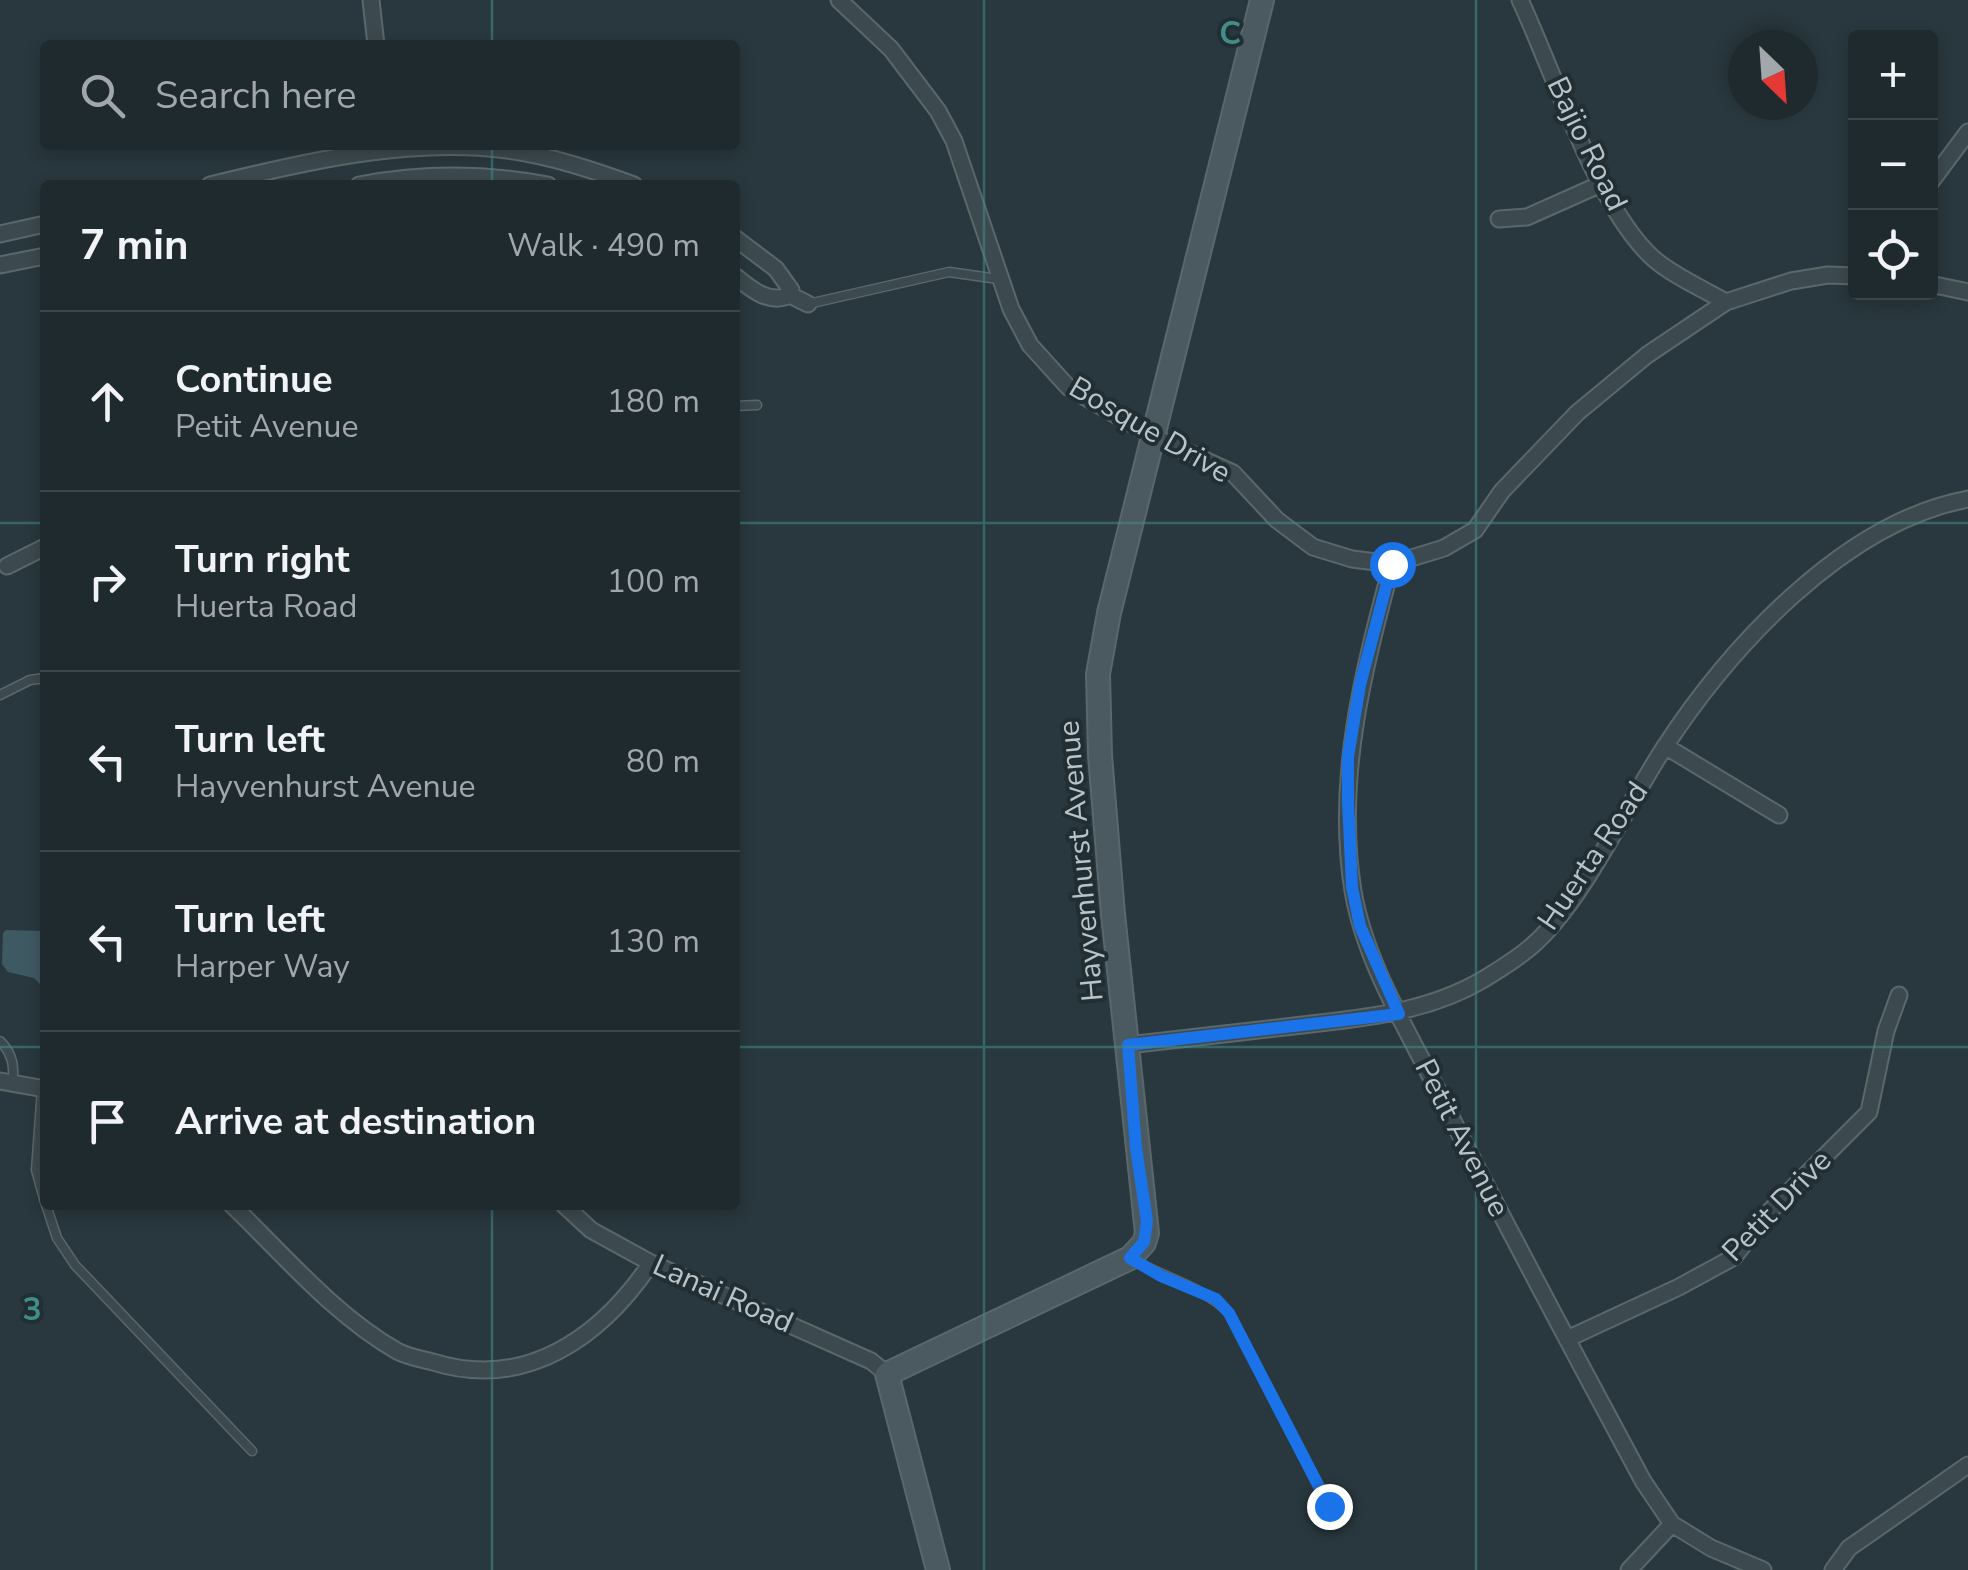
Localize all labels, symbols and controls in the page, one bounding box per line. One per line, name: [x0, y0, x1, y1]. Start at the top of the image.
text: C: [1219, 12, 1241, 55]
north arrow: [1728, 30, 1818, 120]
map controls: [1848, 30, 1938, 300]
button: +: [1848, 30, 1938, 120]
search box: [40, 40, 740, 150]
icon: search: [75, 68, 130, 123]
text: Search here: [155, 70, 356, 121]
street label: Bajio Road: [1537, 70, 1637, 218]
button: −: [1848, 120, 1938, 210]
button: locate: [1848, 210, 1938, 300]
text: 7 min: [80, 217, 189, 274]
text: Walk · 490 m: [507, 224, 700, 267]
text: Continue: [175, 354, 333, 405]
street label: Bosque Drive: [1062, 367, 1238, 493]
icon: ahead: [80, 374, 135, 429]
text: 180 m: [607, 380, 700, 423]
text: Petit Avenue: [175, 405, 359, 448]
text: Turn right: [175, 534, 350, 585]
route start: [1370, 542, 1416, 588]
icon: right: [80, 554, 135, 609]
text: 100 m: [607, 560, 700, 603]
text: Huerta Road: [175, 585, 357, 628]
text: Turn left: [175, 714, 325, 765]
street label: Hayvenhurst Avenue: [1048, 719, 1114, 1003]
icon: left: [80, 734, 135, 789]
text: 80 m: [626, 740, 700, 783]
text: Hayvenhurst Avenue: [175, 765, 476, 808]
street label: Huerta Road: [1528, 774, 1658, 938]
text: Turn left: [175, 894, 325, 945]
icon: left: [80, 914, 135, 969]
text: 130 m: [607, 920, 700, 963]
text: Harper Way: [175, 945, 350, 988]
street label: Petit Avenue: [1405, 1052, 1519, 1224]
icon: arrive: [80, 1094, 135, 1149]
text: Arrive at destination: [175, 1096, 536, 1147]
street label: Petit Drive: [1713, 1141, 1841, 1271]
street label: Lanai Road: [646, 1245, 800, 1343]
text: 3: [22, 1288, 42, 1331]
route end: [1307, 1484, 1353, 1530]

